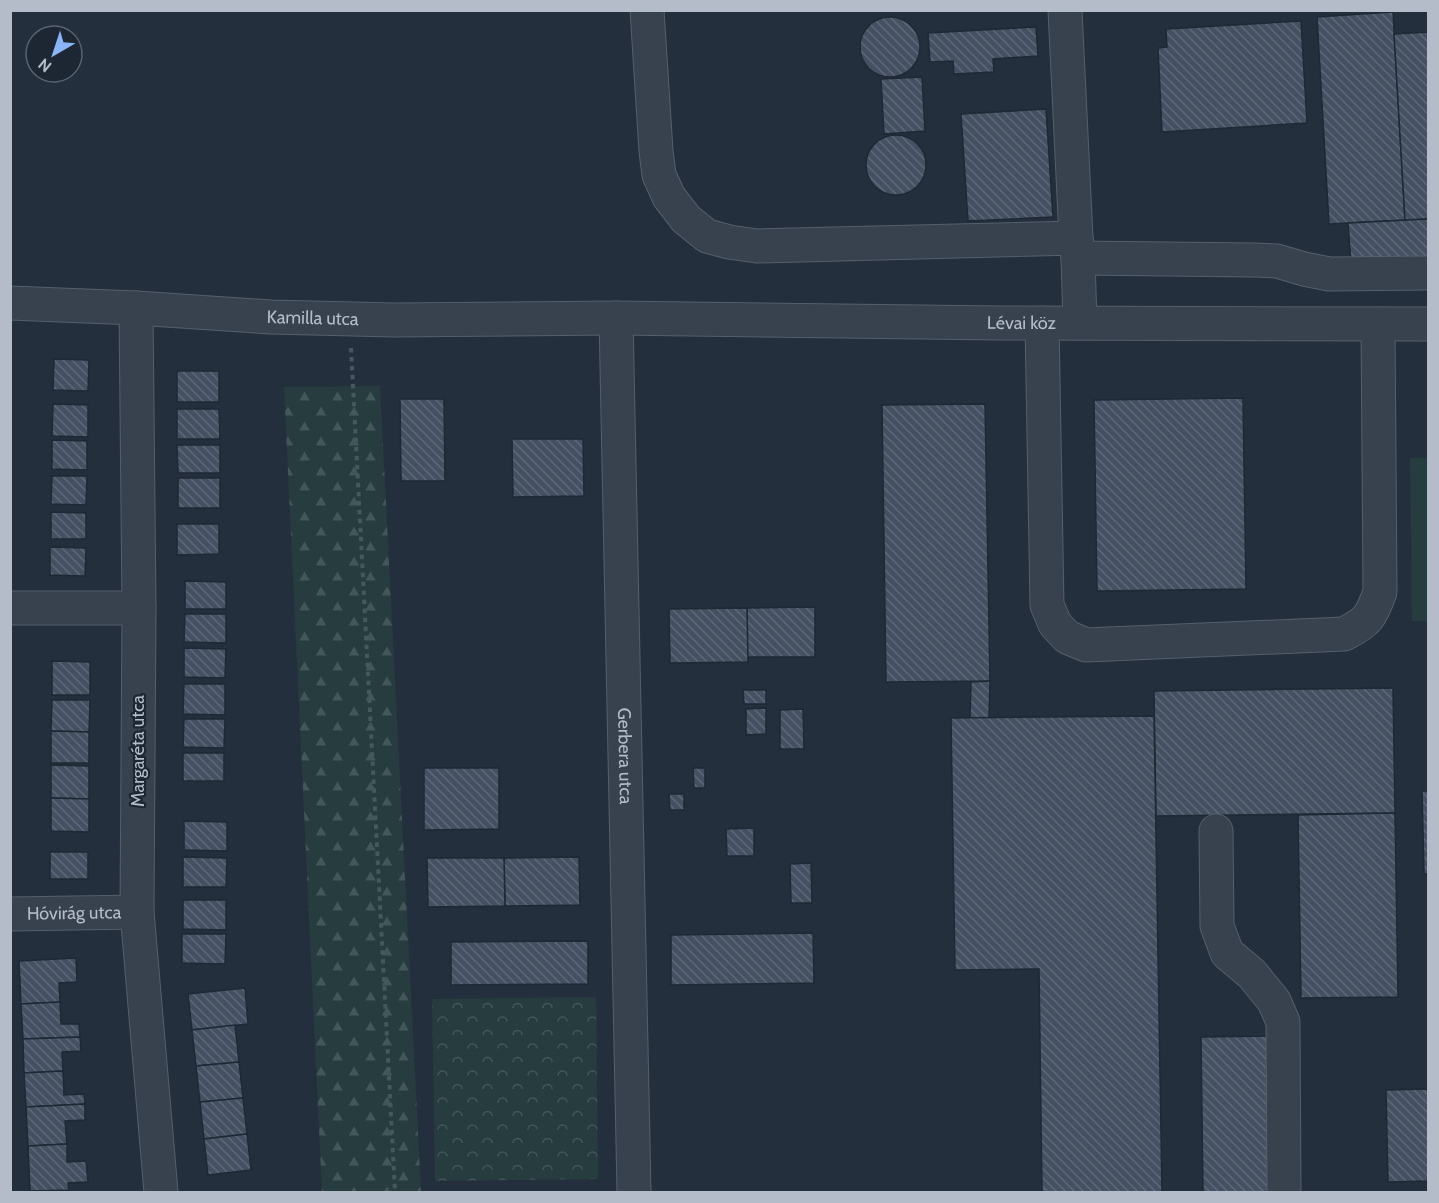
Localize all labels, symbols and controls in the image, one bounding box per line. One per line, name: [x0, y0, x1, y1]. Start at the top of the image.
north arrow: [24, 24, 84, 84]
text: N: [35, 54, 55, 76]
street label: Kamilla utca: [266, 306, 359, 330]
street label: Lévai köz: [987, 312, 1057, 334]
street label: Margaréta utca: [127, 695, 149, 807]
street label: Gerbera utca: [613, 707, 637, 805]
street label: Hóvirág utca: [27, 901, 122, 925]

